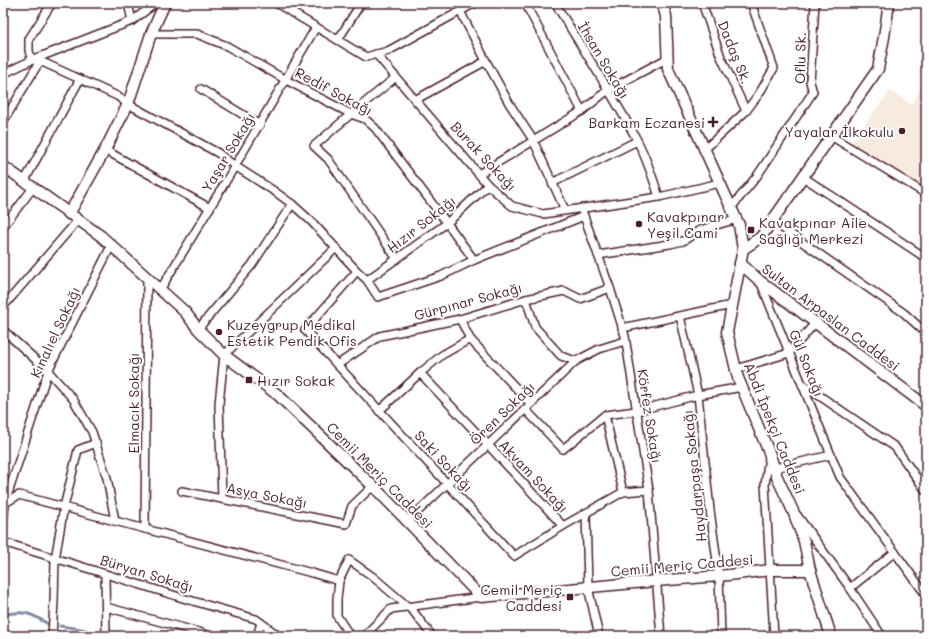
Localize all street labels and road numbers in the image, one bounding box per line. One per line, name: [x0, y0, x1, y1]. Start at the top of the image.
street label: İhsan Sokağı: [574, 18, 634, 102]
street label: Dadaş Sk.: [714, 18, 756, 86]
street label: Oflu Sk.: [790, 32, 810, 84]
street label: Redif Sokağı: [292, 63, 376, 119]
street label: Yaşar Sokağı: [197, 109, 259, 195]
street label: Burak Sokağı: [447, 117, 521, 195]
street label: Hızır Sokağı: [382, 191, 460, 257]
street label: Sultan Arpaslan Caddesi: [758, 259, 904, 375]
street label: Gürpınar Sokağı: [412, 277, 524, 325]
street label: Kınalıel Sokağı: [26, 283, 84, 381]
street label: Gül Sokağı: [785, 327, 829, 399]
street label: Elmacık Sokağı: [124, 353, 143, 453]
street label: Abdi İpekçi Caddesi: [740, 359, 810, 497]
street label: Körfez Sokağı: [633, 368, 667, 464]
street label: Ören Sokağı: [465, 377, 539, 449]
street label: Haydarpaşa Sokağı: [678, 409, 710, 543]
street label: Cemii Meriç Caddesi: [323, 418, 437, 532]
street label: Saki Sokağı: [411, 426, 477, 496]
street label: Akvam Sokağı: [495, 435, 573, 517]
street label: Asya Sokağı: [225, 478, 309, 512]
street label: Cemii Meriç Caddesi: [610, 549, 754, 581]
street label: Büryan Sokağı: [98, 550, 196, 596]

